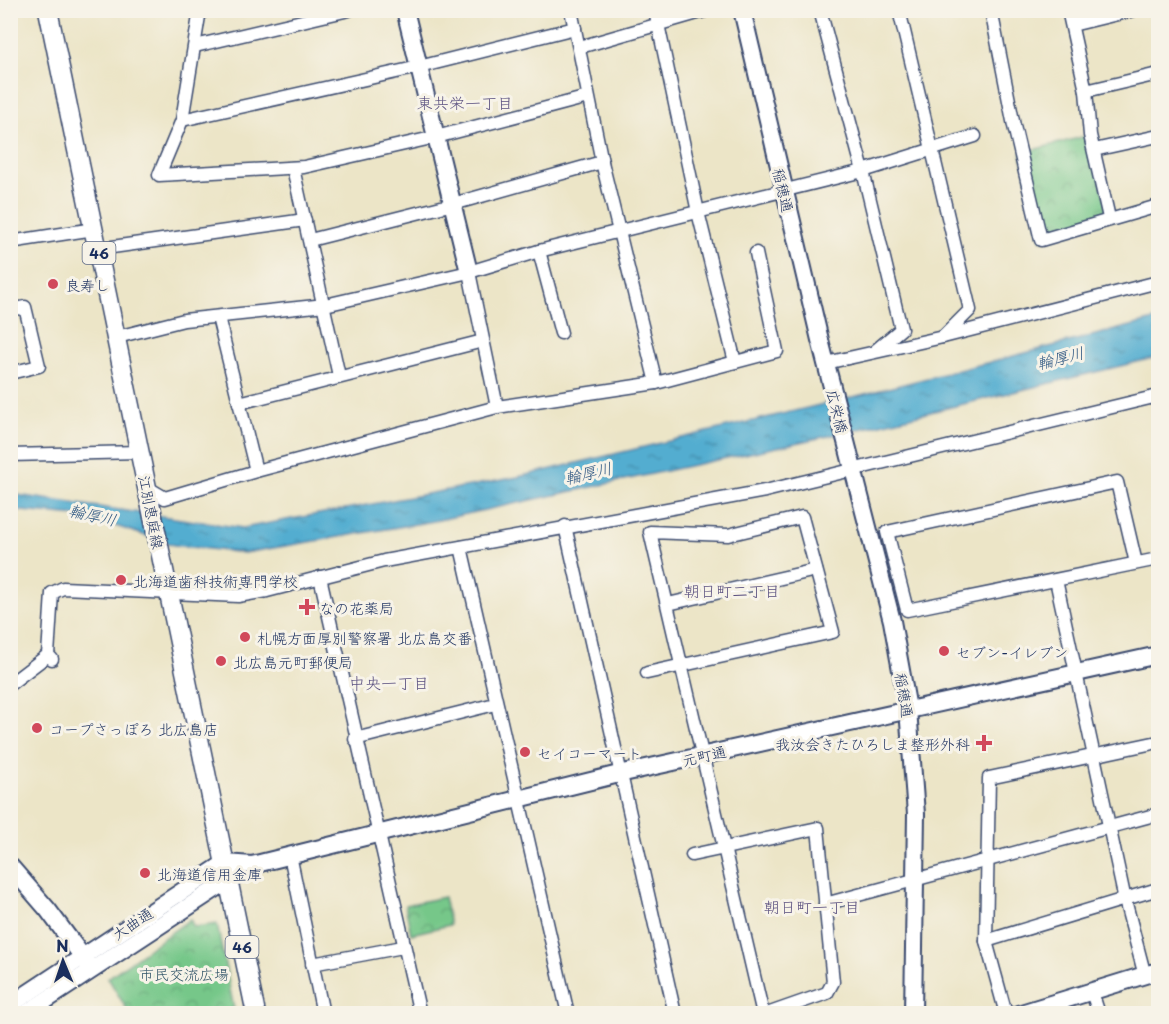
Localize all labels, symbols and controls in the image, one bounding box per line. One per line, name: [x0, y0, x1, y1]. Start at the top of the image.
district label: 東共栄一丁目: [417, 90, 513, 114]
street label: 稲穂通: [768, 165, 800, 215]
road number: 46: [82, 242, 116, 264]
place label: 良寿し: [65, 273, 110, 296]
marker: 良寿し: [46, 277, 60, 291]
water label: 輪厚川: [1034, 340, 1086, 374]
street label: 広栄橋: [821, 386, 855, 436]
water label: 輪厚川: [562, 455, 614, 489]
street label: 江別恵庭線: [134, 473, 170, 551]
water label: 輪厚川: [67, 497, 119, 531]
place label: 北海道歯科技術専門学校: [133, 569, 298, 592]
marker: 北海道歯科技術専門学校: [114, 573, 128, 587]
district label: 朝日町二丁目: [684, 578, 780, 602]
place label: なの花薬局: [319, 596, 394, 619]
marker: なの花薬局: [300, 600, 314, 614]
place label: 札幌方面厚別警察署 北広島交番: [257, 626, 472, 649]
marker: 札幌方面厚別警察署 北広島交番: [238, 630, 252, 644]
place label: セブン-イレブン: [956, 640, 1068, 663]
marker: セブン-イレブン: [937, 644, 951, 658]
place label: 北広島元町郵便局: [233, 650, 353, 673]
marker: 北広島元町郵便局: [214, 654, 228, 668]
district label: 中央一丁目: [349, 670, 429, 694]
street label: 稲穂通: [890, 671, 920, 719]
place label: コープさっぽろ 北広島店: [49, 717, 218, 740]
marker: コープさっぽろ 北広島店: [30, 721, 44, 735]
place label: 我汝会きたひろしま整形外科: [775, 732, 970, 755]
marker: 我汝会きたひろしま整形外科: [975, 734, 993, 752]
street label: 元町通: [679, 739, 729, 771]
place label: セイコーマート: [537, 741, 642, 764]
marker: セイコーマート: [518, 745, 532, 759]
place label: 北海道信用金庫: [157, 862, 262, 885]
marker: 北海道信用金庫: [138, 866, 152, 880]
district label: 朝日町一丁目: [764, 894, 860, 918]
street label: 大曲通: [107, 901, 157, 945]
north arrow: [33, 931, 93, 991]
text: N: [56, 933, 69, 957]
road number: 46: [226, 936, 258, 958]
park label: 市民交流広場: [139, 962, 229, 985]

